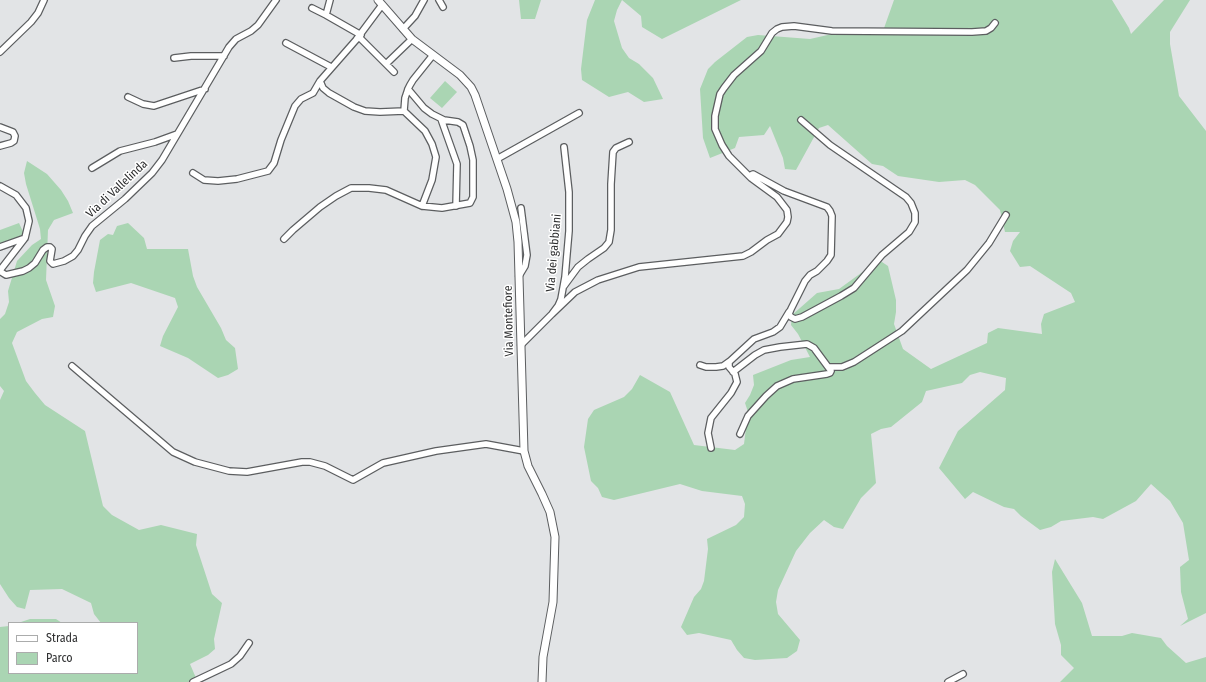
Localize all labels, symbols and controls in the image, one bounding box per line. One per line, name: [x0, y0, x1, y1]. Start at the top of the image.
street label: Via di Vallelinda: [83, 157, 151, 221]
street label: Via dei gabbiani: [543, 213, 565, 293]
street label: Via Montefiore: [501, 285, 517, 357]
legend: [8, 622, 138, 674]
text: Strada: [46, 631, 78, 645]
text: Parco: [46, 651, 73, 665]

